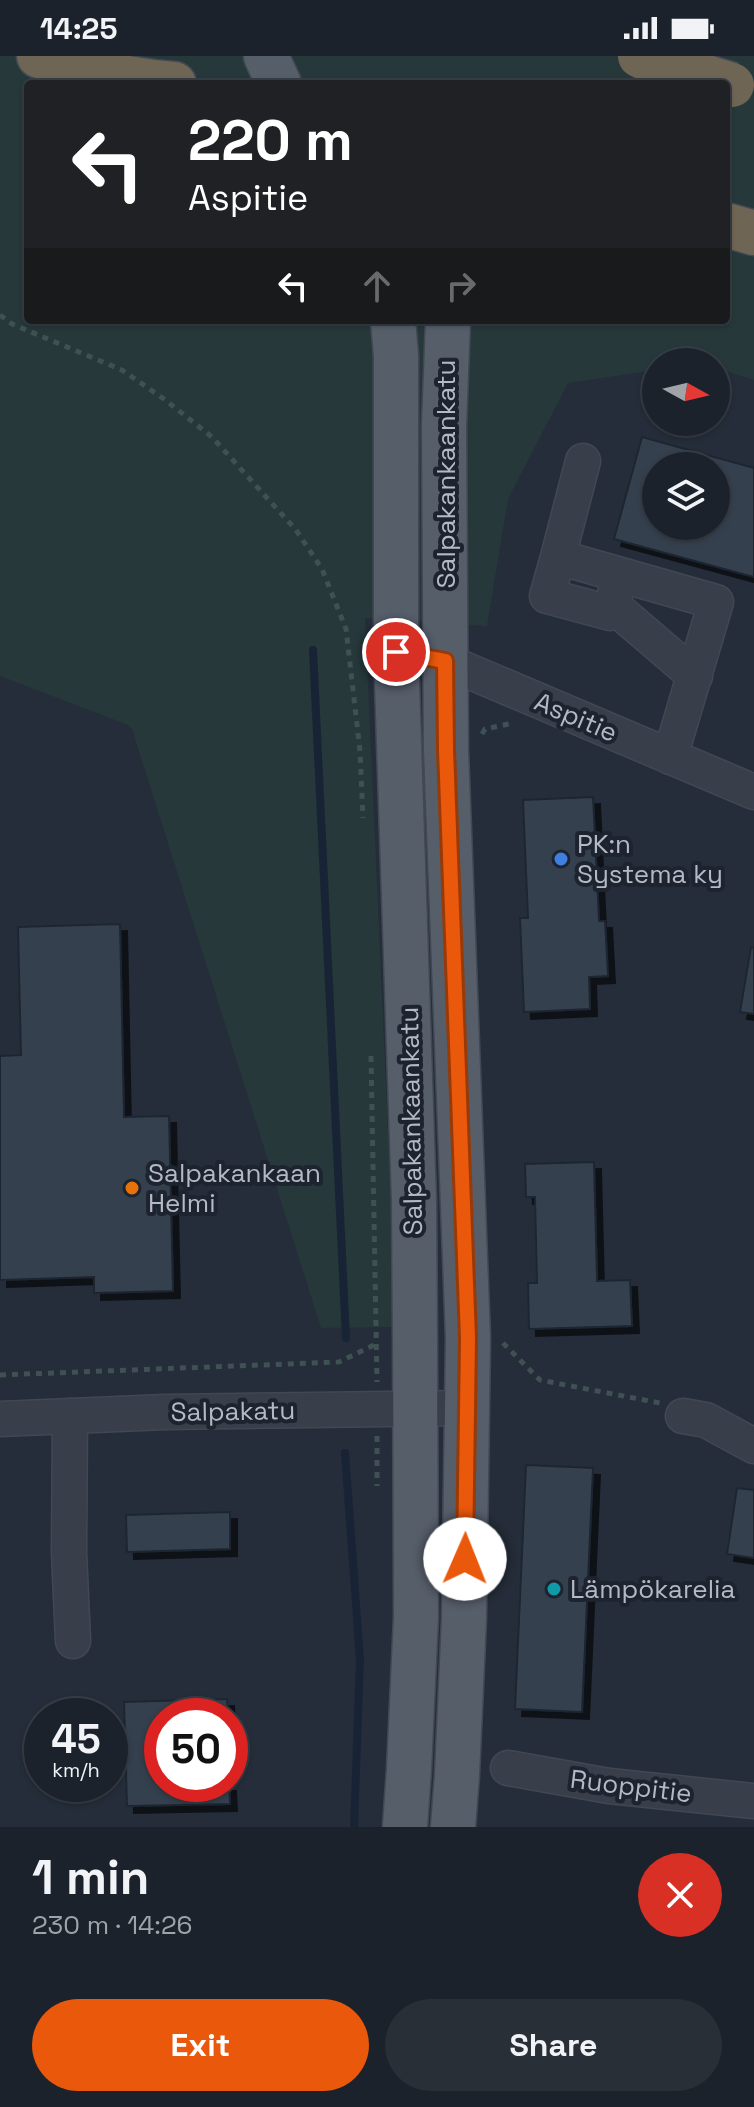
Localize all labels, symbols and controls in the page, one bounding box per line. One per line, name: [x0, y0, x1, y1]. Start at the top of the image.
text: 14:25: [40, 9, 117, 48]
text: 220 m: [188, 105, 353, 176]
icon: left: [56, 112, 160, 216]
text: Aspitie: [188, 175, 308, 221]
icon: left: [271, 264, 315, 308]
icon: ahead: [355, 264, 399, 308]
icon: right: [439, 264, 483, 308]
north arrow: [642, 348, 730, 436]
map controls: [642, 348, 730, 540]
street label: Salpakankaankatu: [429, 360, 463, 588]
button: layers: [642, 452, 730, 540]
pin: [362, 618, 430, 686]
icon: arrive: [374, 630, 418, 674]
street label: Aspitie: [529, 684, 623, 750]
place label: PK:n Systema ky: [577, 827, 723, 891]
marker: PK:n Systema ky: [552, 850, 570, 868]
street label: Salpakankaankatu: [392, 1006, 430, 1236]
place label: Salpakankaan Helmi: [148, 1156, 321, 1220]
marker: Salpakankaan Helmi: [123, 1179, 141, 1197]
street label: Salpakatu: [170, 1393, 296, 1429]
position arrow: [423, 1517, 507, 1601]
place label: Lämpökarelia: [570, 1572, 735, 1606]
marker: Lämpökarelia: [545, 1580, 563, 1598]
speed limit sign: 50: [144, 1698, 248, 1802]
text: 45: [51, 1714, 101, 1765]
text: km/h: [52, 1757, 100, 1783]
street label: Ruoppitie: [568, 1762, 694, 1810]
text: 1 min: [32, 1847, 149, 1908]
button: close: [638, 1853, 722, 1937]
text: 230 m · 14:26: [32, 1908, 193, 1942]
button: Exit: [32, 1999, 369, 2091]
button: Share: [385, 1999, 722, 2091]

